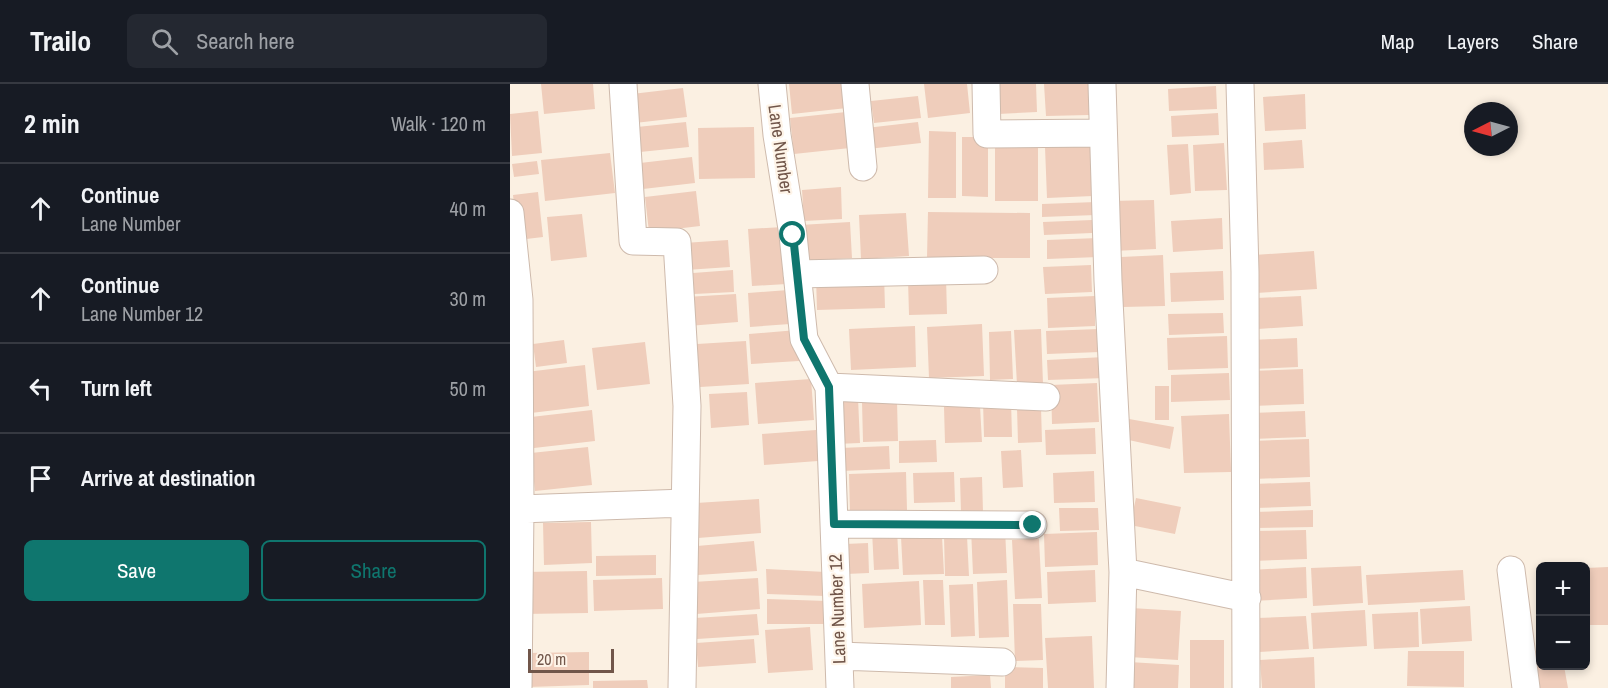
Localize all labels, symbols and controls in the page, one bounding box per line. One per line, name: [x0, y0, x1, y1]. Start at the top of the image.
search box: [127, 14, 547, 68]
text: Trailo: [30, 22, 91, 60]
icon: search: [148, 25, 181, 58]
text: Search here: [196, 26, 295, 56]
text: Map: [1381, 27, 1414, 56]
text: Layers: [1447, 27, 1499, 56]
text: Share: [1532, 27, 1578, 56]
north arrow: [1464, 102, 1518, 156]
street label: Lane Number: [762, 103, 800, 195]
text: 2 min: [24, 106, 80, 141]
text: Walk · 120 m: [391, 110, 486, 137]
text: Continue: [81, 180, 159, 210]
icon: ahead: [24, 192, 57, 225]
text: 40 m: [450, 195, 486, 222]
text: Lane Number: [81, 210, 180, 237]
route start: [779, 221, 805, 247]
text: Continue: [81, 270, 159, 300]
icon: ahead: [24, 282, 57, 315]
text: 30 m: [450, 285, 486, 312]
text: Lane Number 12: [81, 300, 203, 327]
icon: left: [24, 372, 57, 405]
text: Turn left: [81, 373, 152, 403]
text: 50 m: [450, 375, 486, 402]
icon: arrive: [24, 462, 57, 495]
text: Arrive at destination: [81, 463, 255, 493]
route end: [1019, 511, 1045, 537]
button: Save: [24, 540, 249, 601]
button: Share: [261, 540, 486, 601]
street label: Lane Number 12: [823, 554, 851, 664]
map controls: [1536, 562, 1590, 670]
button: +: [1536, 562, 1590, 616]
button: −: [1536, 616, 1590, 670]
scale bar: [528, 646, 614, 674]
text: 20 m: [537, 648, 566, 670]

